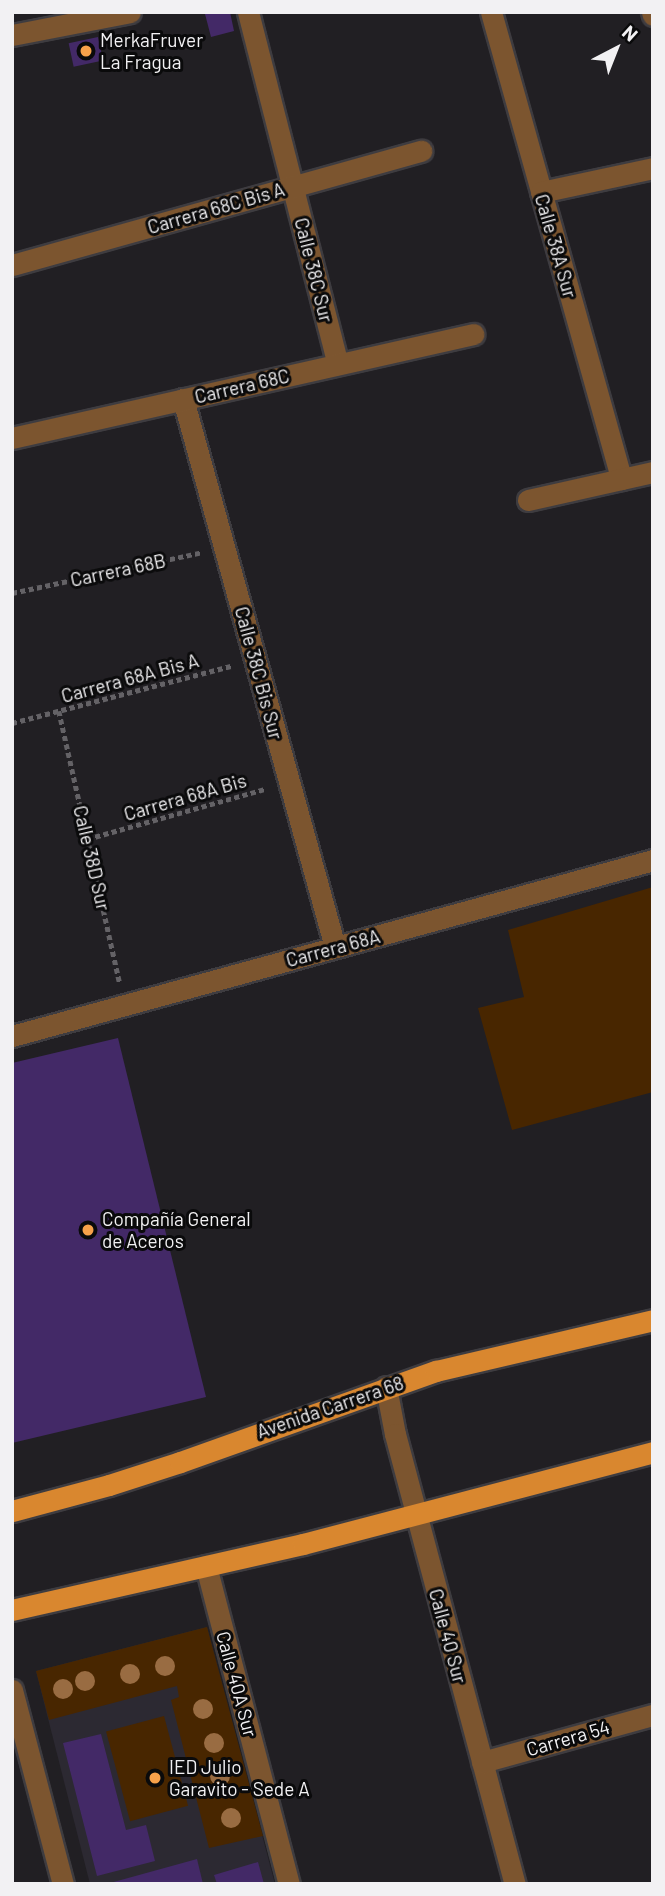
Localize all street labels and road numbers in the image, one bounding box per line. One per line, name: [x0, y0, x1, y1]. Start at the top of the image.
street label: Carrera 68C Bis A: [145, 178, 287, 238]
street label: Calle 38A Sur: [530, 191, 582, 301]
street label: Calle 38C Sur: [290, 215, 338, 325]
street label: Carrera 68C: [192, 364, 292, 408]
street label: Carrera 68B: [68, 549, 168, 591]
street label: Calle 38C Bis Sur: [230, 604, 288, 742]
street label: Carrera 68A Bis A: [59, 649, 201, 707]
street label: Carrera 68A Bis: [121, 769, 249, 825]
street label: Calle 38D Sur: [69, 803, 115, 913]
street label: Carrera 68A: [283, 924, 383, 972]
street label: Avenida Carrera 68: [254, 1371, 406, 1443]
street label: Calle 40 Sur: [424, 1586, 472, 1686]
street label: Calle 40A Sur: [212, 1629, 262, 1739]
street label: Carrera 54: [524, 1715, 612, 1761]

